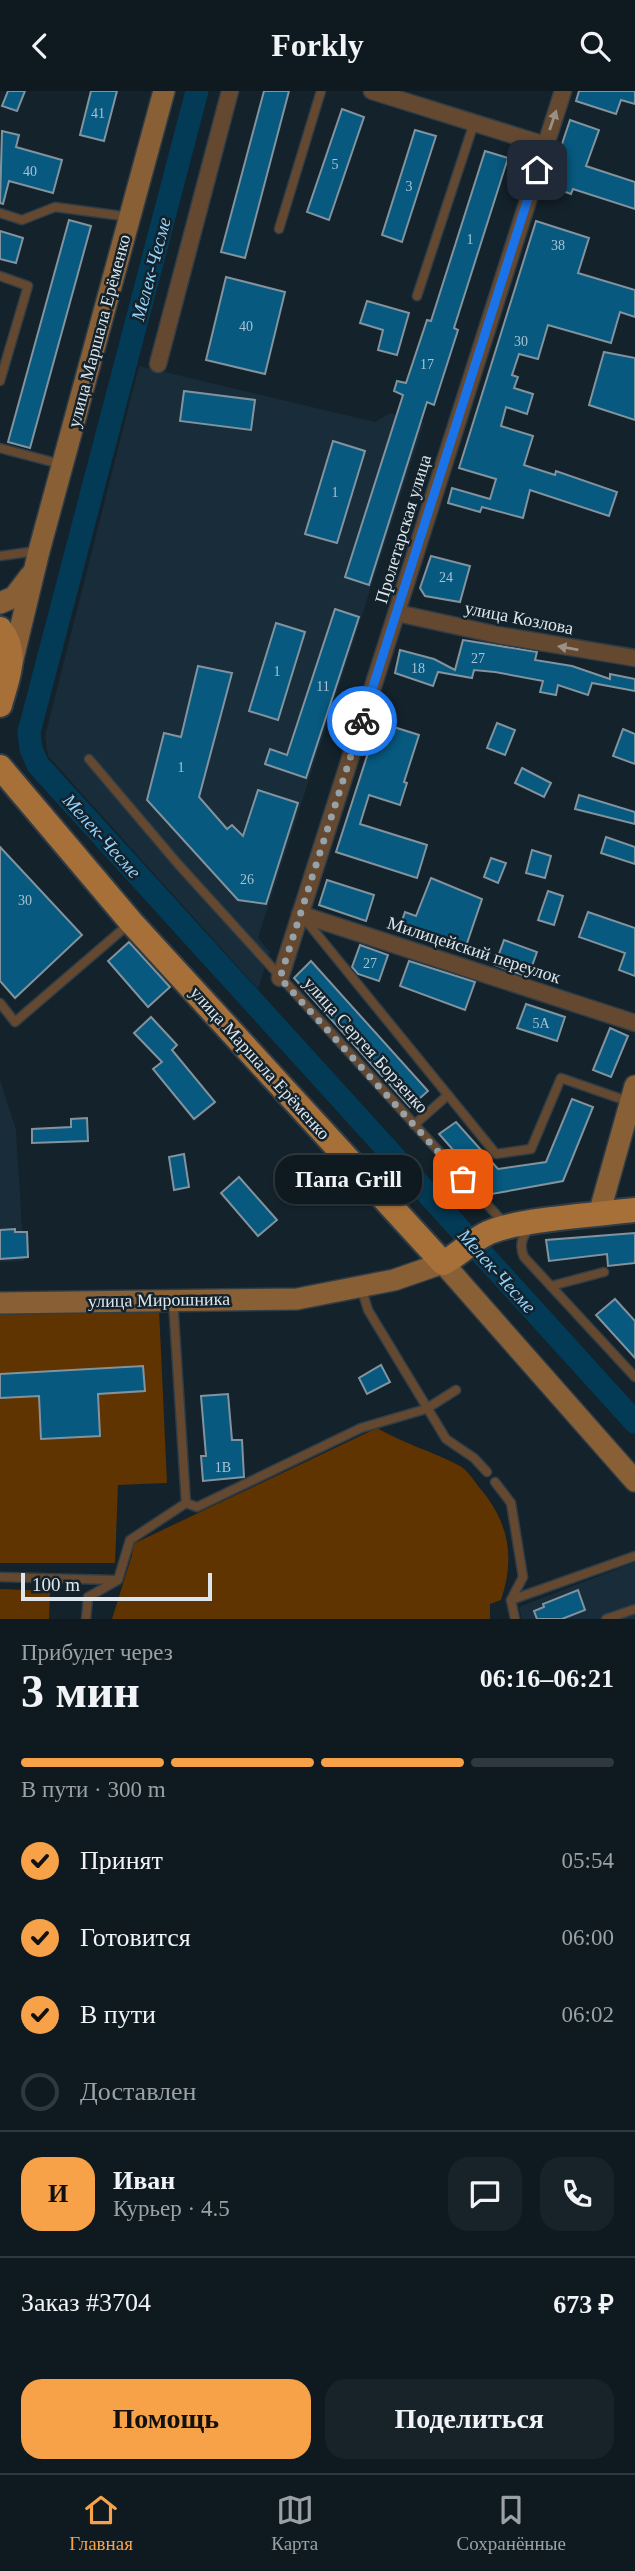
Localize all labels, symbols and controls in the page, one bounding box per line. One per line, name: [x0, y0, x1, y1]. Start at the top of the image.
icon: back: [21, 27, 59, 65]
text: Forkly: [271, 27, 364, 63]
icon: search: [576, 27, 614, 65]
house number: 41: [91, 106, 105, 121]
one-way arrow: [548, 109, 559, 130]
pin: [507, 140, 567, 200]
icon: home: [518, 151, 556, 189]
house number: 5: [332, 157, 339, 172]
house number: 40: [23, 164, 37, 179]
house number: 3: [406, 179, 413, 194]
water label: Мелек-Чесме: [127, 215, 175, 324]
street label: улица Маршала Ерёменко: [64, 232, 134, 430]
house number: 1: [467, 232, 474, 247]
house number: 38: [551, 238, 565, 253]
house number: 40: [239, 319, 253, 334]
house number: 30: [514, 334, 528, 349]
house number: 17: [420, 357, 434, 372]
street label: Пролетарская улица: [371, 452, 435, 606]
house number: 1: [332, 485, 339, 500]
house number: 24: [439, 570, 453, 585]
street label: улица Козлова: [463, 598, 575, 638]
one-way arrow: [556, 642, 578, 653]
house number: 27: [471, 651, 485, 666]
house number: 18: [411, 661, 425, 676]
house number: 1: [274, 664, 281, 679]
house number: 11: [316, 679, 330, 694]
courier: [327, 686, 397, 756]
icon: bike: [343, 702, 381, 740]
house number: 1: [178, 760, 185, 775]
water label: Мелек-Чесме: [58, 789, 145, 882]
house number: 26: [240, 872, 254, 887]
house number: 30: [18, 893, 32, 908]
street label: Милицейский переулок: [385, 913, 563, 988]
house number: 27: [363, 956, 377, 971]
street label: улица Сергея Борзенко: [300, 973, 432, 1117]
street label: улица Маршала Ерёменко: [186, 982, 334, 1144]
house number: 5А: [532, 1016, 550, 1031]
pin: [433, 1149, 493, 1209]
callout: Папа Grill: [274, 1155, 421, 1203]
icon: bag: [444, 1160, 482, 1198]
text: Папа Grill: [295, 1167, 402, 1192]
water label: Мелек-Чесме: [453, 1224, 540, 1317]
street label: улица Мирошника: [88, 1289, 230, 1311]
house number: 1В: [215, 1460, 231, 1475]
scale bar: [21, 1570, 212, 1602]
text: 100 m: [32, 1574, 80, 1595]
text: Прибудет через: [21, 1640, 173, 1665]
text: 06:16–06:21: [480, 1664, 614, 1693]
text: 3 мин: [21, 1666, 140, 1717]
text: В пути · 300 m: [21, 1777, 166, 1802]
icon: check: [21, 1842, 59, 1880]
text: Принят: [80, 1846, 163, 1875]
text: 05:54: [562, 1848, 614, 1873]
icon: check: [21, 1919, 59, 1957]
text: Готовится: [80, 1923, 191, 1952]
text: 06:00: [562, 1925, 614, 1950]
icon: check: [21, 1996, 59, 2034]
text: В пути: [80, 2000, 156, 2029]
text: 06:02: [562, 2002, 614, 2027]
text: Доставлен: [80, 2077, 197, 2106]
button: chat: [448, 2157, 522, 2231]
button: phone: [540, 2157, 614, 2231]
text: Иван: [113, 2166, 175, 2195]
text: И: [48, 2179, 68, 2208]
text: Курьер · 4.5: [113, 2196, 230, 2221]
text: Заказ #3704: [21, 2288, 151, 2317]
text: 673 ₽: [553, 2290, 614, 2319]
button: Помощь: [21, 2379, 311, 2459]
button: Поделиться: [325, 2379, 614, 2459]
tab: Главная: [69, 2491, 133, 2555]
tab: Карта: [271, 2491, 318, 2555]
tab: Сохранённые: [457, 2491, 566, 2555]

